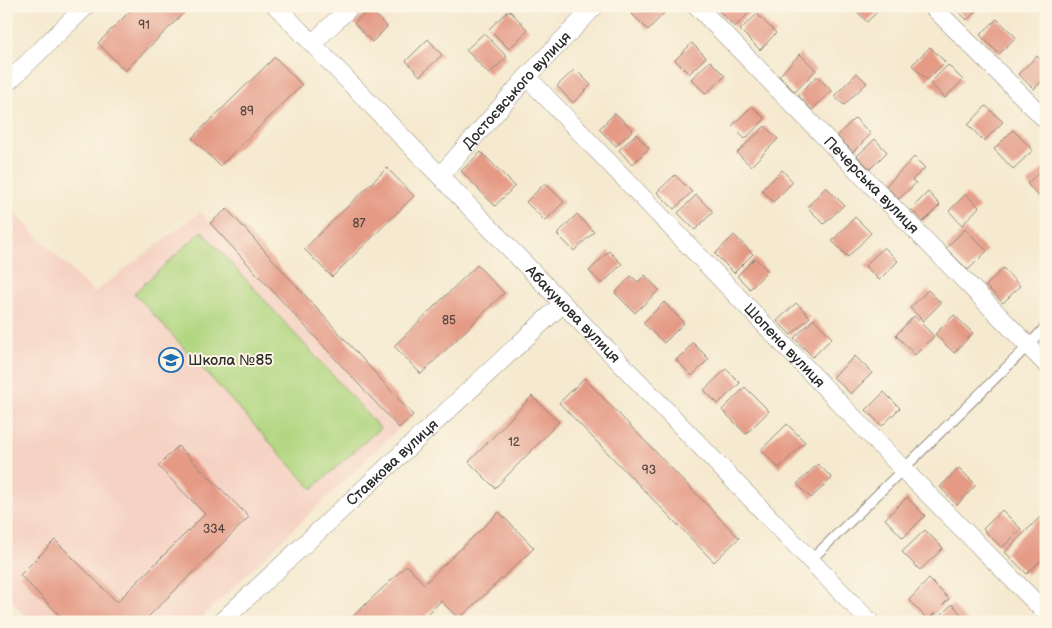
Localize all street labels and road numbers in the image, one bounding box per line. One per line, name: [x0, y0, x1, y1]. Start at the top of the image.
street label: Достоєвського вулиця: [458, 27, 575, 153]
street label: Печерська вулиця: [820, 132, 923, 238]
street label: Абакумова вулиця: [521, 261, 625, 367]
street label: Шопена вулиця: [740, 299, 829, 392]
street label: Ставкова вулиця: [342, 415, 442, 510]

